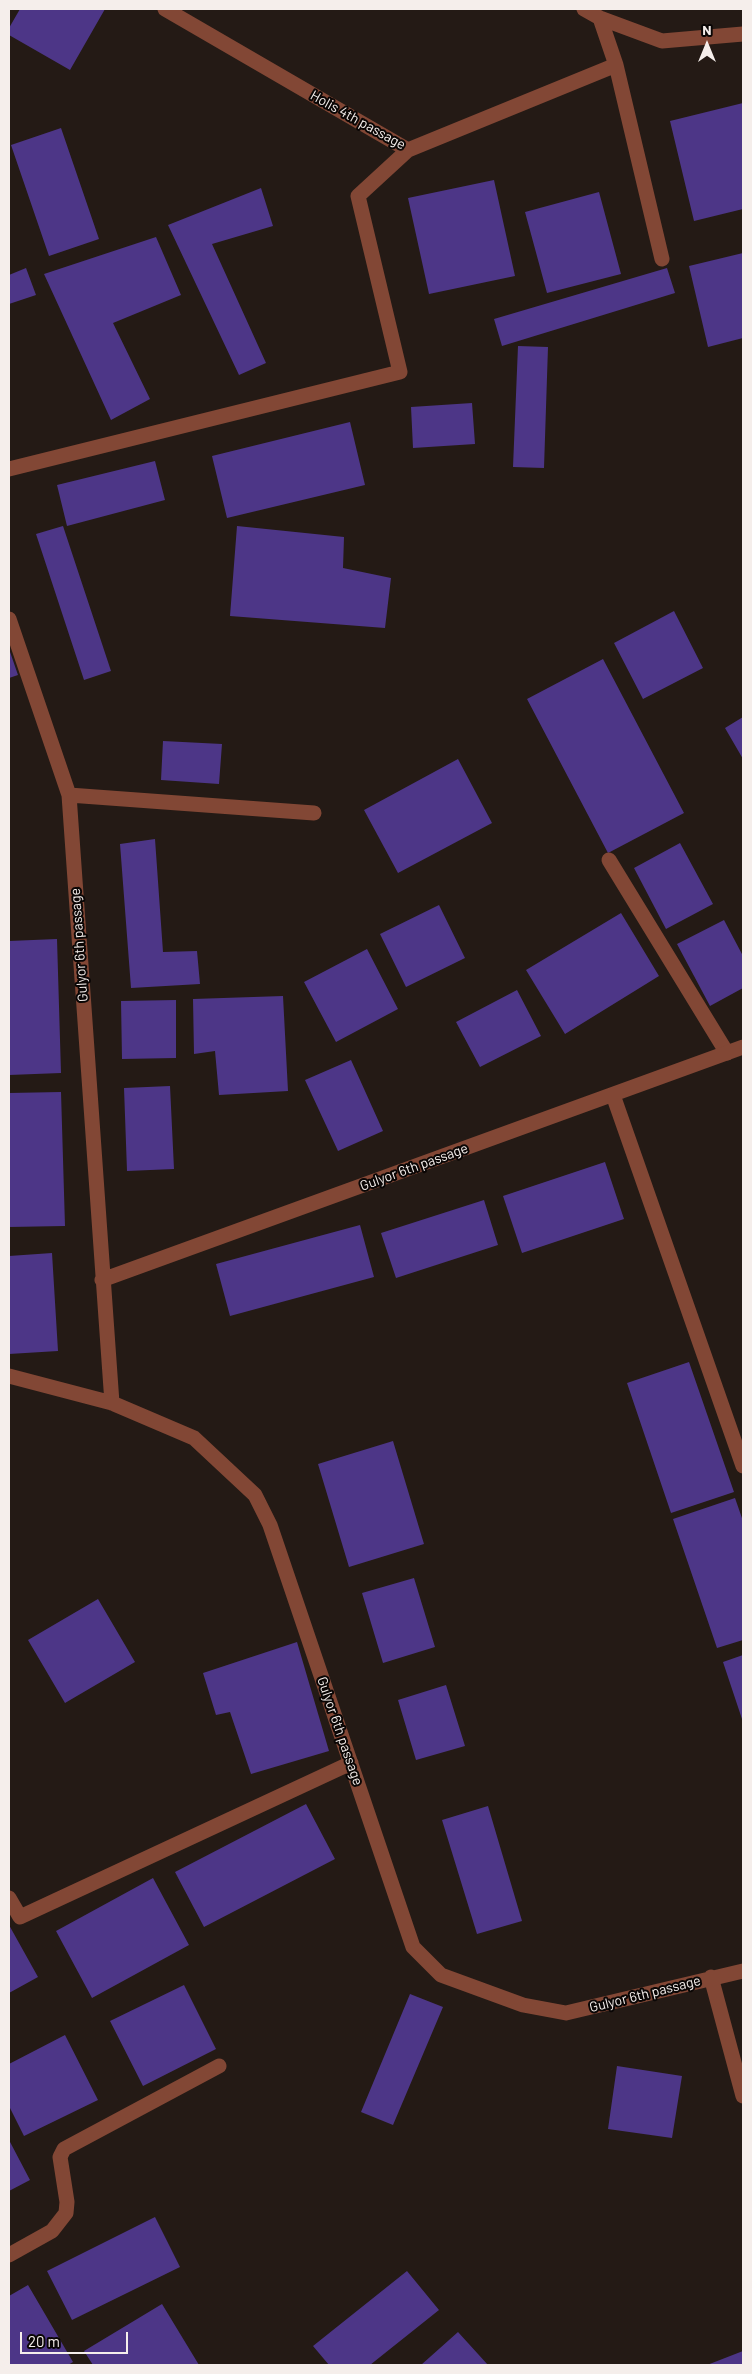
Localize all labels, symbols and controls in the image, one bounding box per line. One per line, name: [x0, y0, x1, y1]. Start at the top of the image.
north arrow: [682, 20, 732, 70]
text: N: [702, 21, 712, 38]
street label: Holis 4th passage: [307, 87, 409, 153]
street label: Gulyor 6th passage: [67, 888, 91, 1002]
street label: Gulyor 6th passage: [358, 1140, 470, 1194]
street label: Gulyor 6th passage: [314, 1674, 366, 1788]
street label: Gulyor 6th passage: [588, 1972, 702, 2016]
scale bar: [22, 2322, 130, 2354]
text: 20 m: [28, 2332, 60, 2350]

